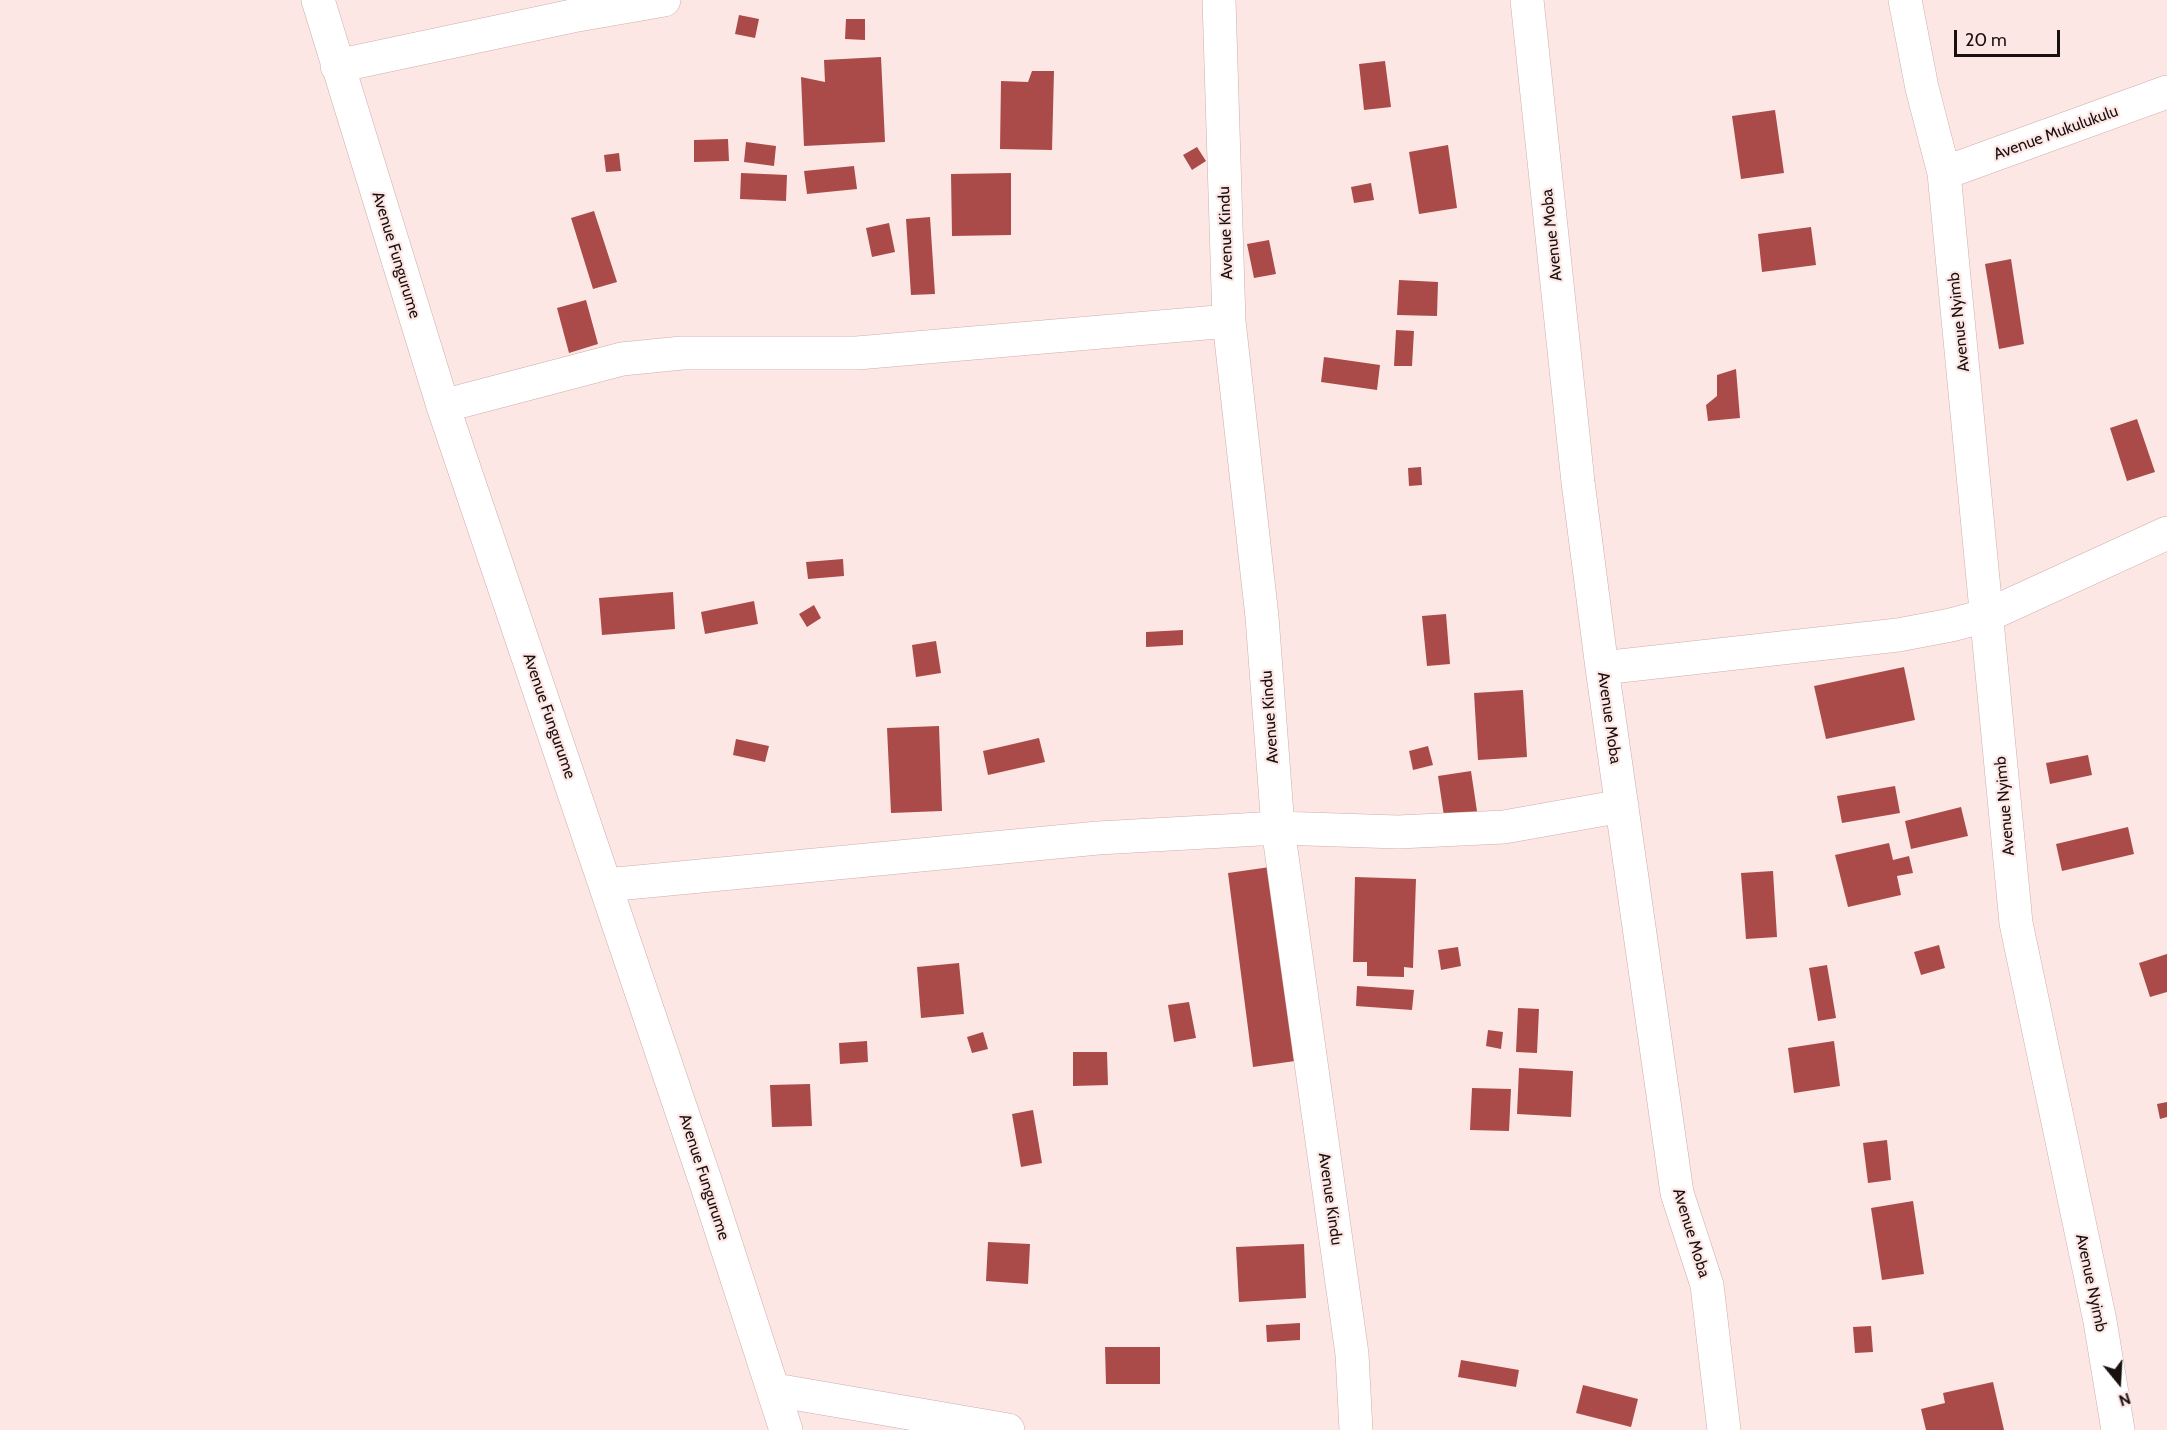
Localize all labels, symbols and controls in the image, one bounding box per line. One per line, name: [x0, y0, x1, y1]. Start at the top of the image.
scale bar: [1957, 18, 2064, 56]
text: 20 m: [1965, 29, 2007, 51]
street label: Avenue Mukulukulu: [1991, 102, 2121, 164]
street label: Avenue Kindu: [1215, 186, 1237, 280]
street label: Avenue Moba: [1538, 188, 1566, 282]
street label: Avenue Fungurume: [368, 189, 424, 321]
street label: Avenue Nyimb: [1944, 271, 1974, 373]
street label: Avenue Fungurume: [519, 651, 579, 781]
street label: Avenue Kindu: [1257, 670, 1283, 764]
street label: Avenue Moba: [1593, 671, 1625, 765]
street label: Avenue Nyimb: [1991, 755, 2019, 857]
street label: Avenue Fungurume: [675, 1112, 733, 1242]
street label: Avenue Kindu: [1314, 1151, 1346, 1247]
street label: Avenue Moba: [1668, 1186, 1714, 1280]
street label: Avenue Nyimb: [2071, 1232, 2111, 1334]
north arrow: [2089, 1352, 2149, 1412]
text: N: [2116, 1389, 2133, 1410]

